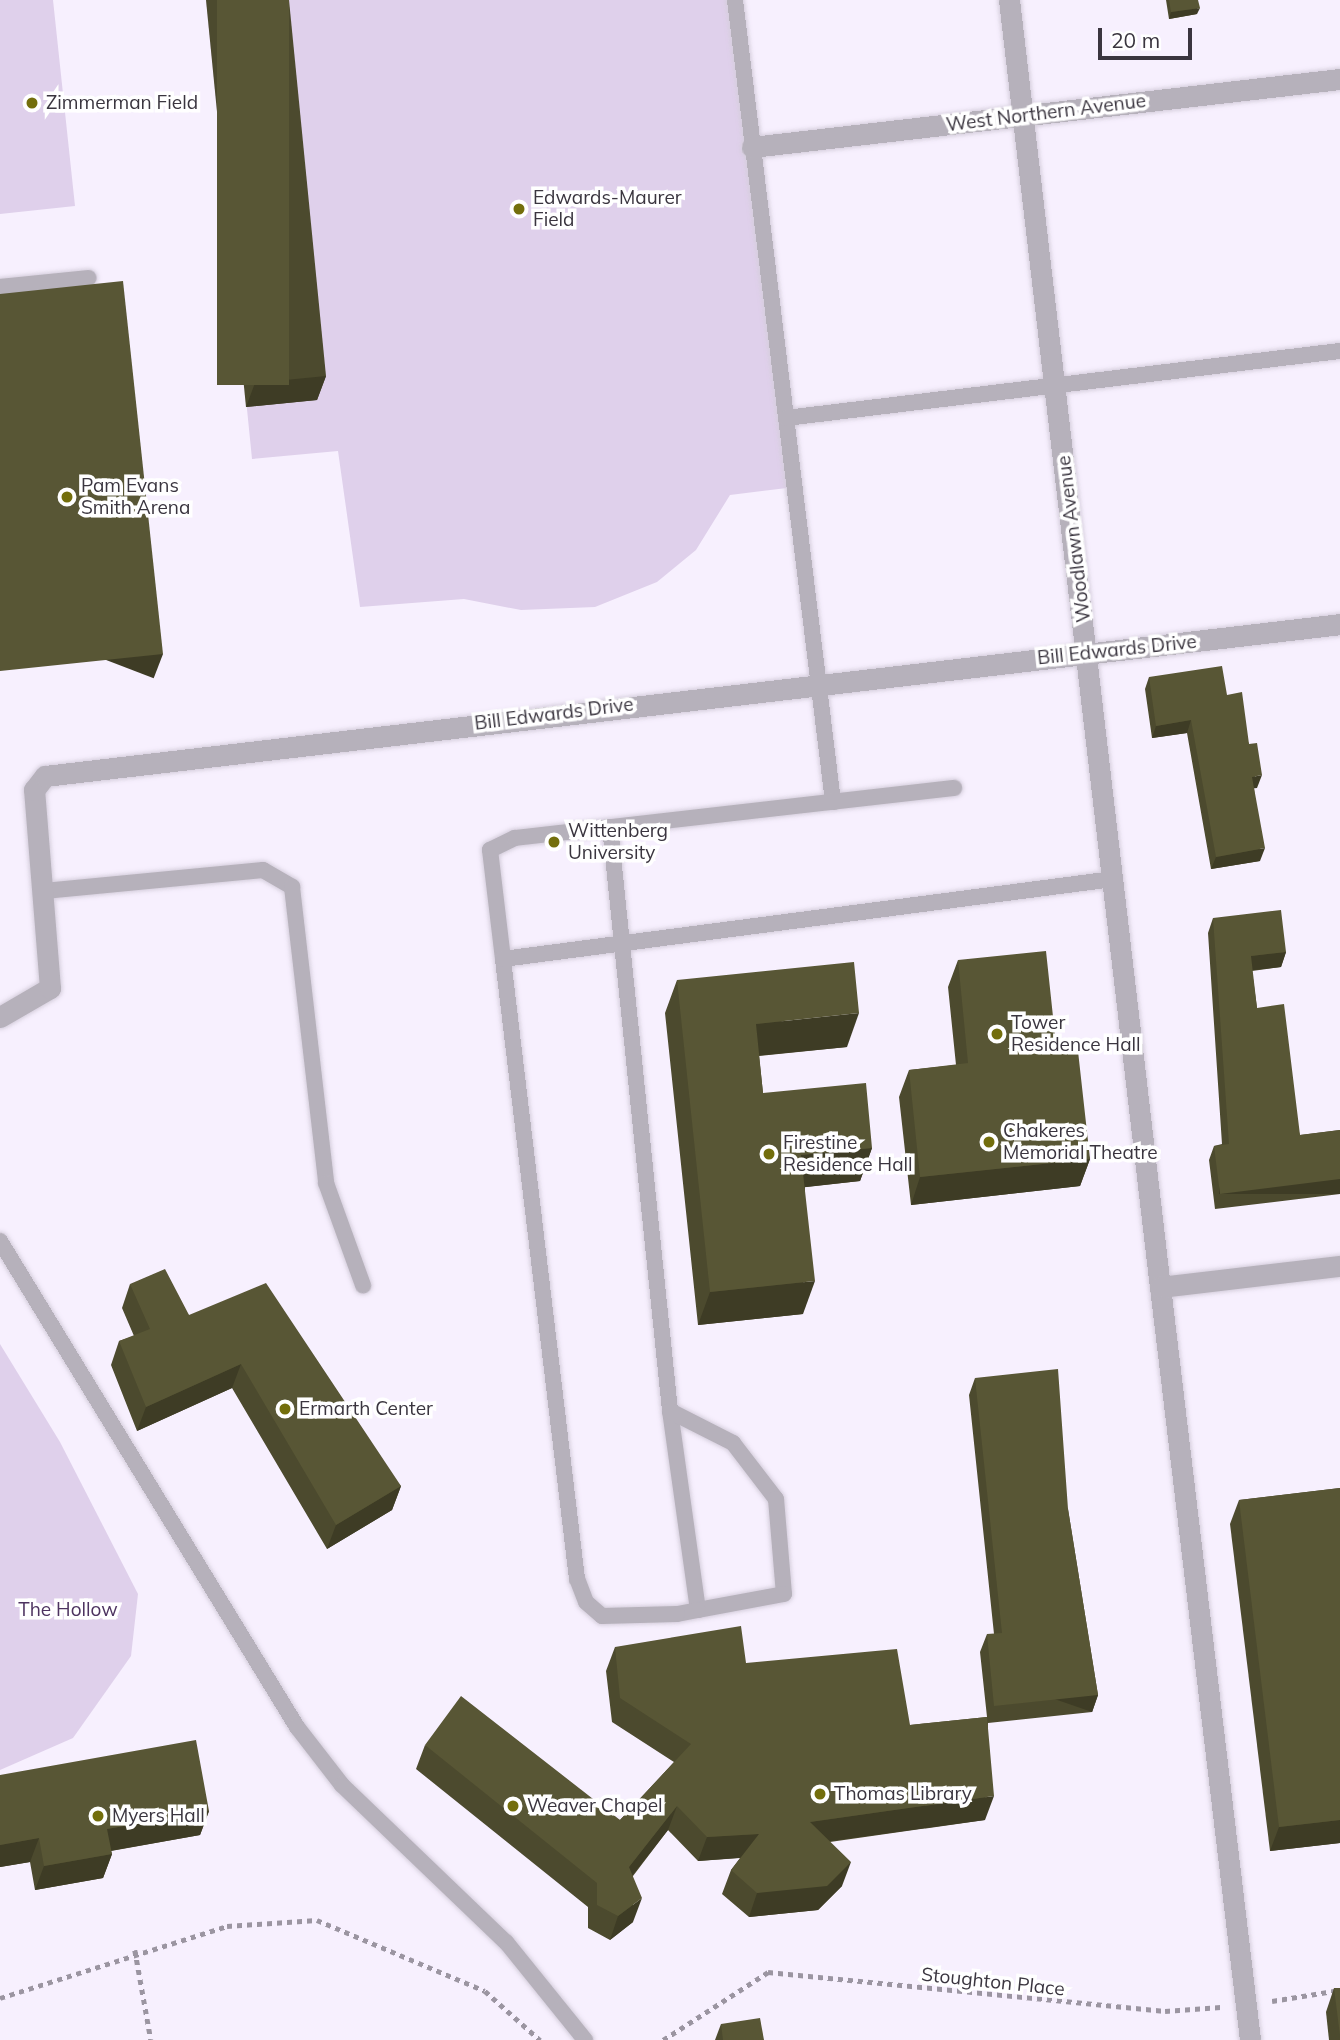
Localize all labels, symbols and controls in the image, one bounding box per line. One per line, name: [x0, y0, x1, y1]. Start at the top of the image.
scale bar: [1102, 14, 1196, 58]
text: 20 m: [1111, 27, 1160, 53]
street label: West Northern Avenue: [945, 89, 1147, 137]
place label: Zimmerman Field: [46, 92, 198, 114]
marker: Zimmerman Field: [24, 95, 40, 111]
place label: Edwards-Maurer Field: [533, 187, 682, 231]
marker: Edwards-Maurer Field: [511, 201, 527, 217]
street label: Woodlawn Avenue: [1052, 454, 1096, 624]
place label: Pam Evans Smith Arena: [81, 475, 190, 519]
marker: Pam Evans Smith Arena: [59, 489, 75, 505]
street label: Bill Edwards Drive: [1036, 630, 1198, 670]
street label: Bill Edwards Drive: [473, 693, 635, 735]
place label: Wittenberg University: [568, 820, 668, 864]
marker: Wittenberg University: [546, 834, 562, 850]
place label: Tower Residence Hall: [1011, 1012, 1141, 1056]
marker: Tower Residence Hall: [989, 1026, 1005, 1042]
place label: Chakeres Memorial Theatre: [1003, 1120, 1158, 1164]
place label: Firestine Residence Hall: [783, 1132, 913, 1176]
marker: Chakeres Memorial Theatre: [981, 1134, 997, 1150]
marker: Firestine Residence Hall: [761, 1146, 777, 1162]
place label: Ermarth Center: [299, 1398, 433, 1420]
marker: Ermarth Center: [277, 1401, 293, 1417]
park label: The Hollow: [18, 1599, 118, 1621]
place label: Thomas Library: [834, 1783, 972, 1805]
marker: Thomas Library: [812, 1786, 828, 1802]
place label: Weaver Chapel: [527, 1795, 663, 1817]
marker: Weaver Chapel: [505, 1798, 521, 1814]
place label: Myers Hall: [112, 1805, 205, 1827]
marker: Myers Hall: [90, 1808, 106, 1824]
street label: Stoughton Place: [920, 1963, 1066, 2001]

